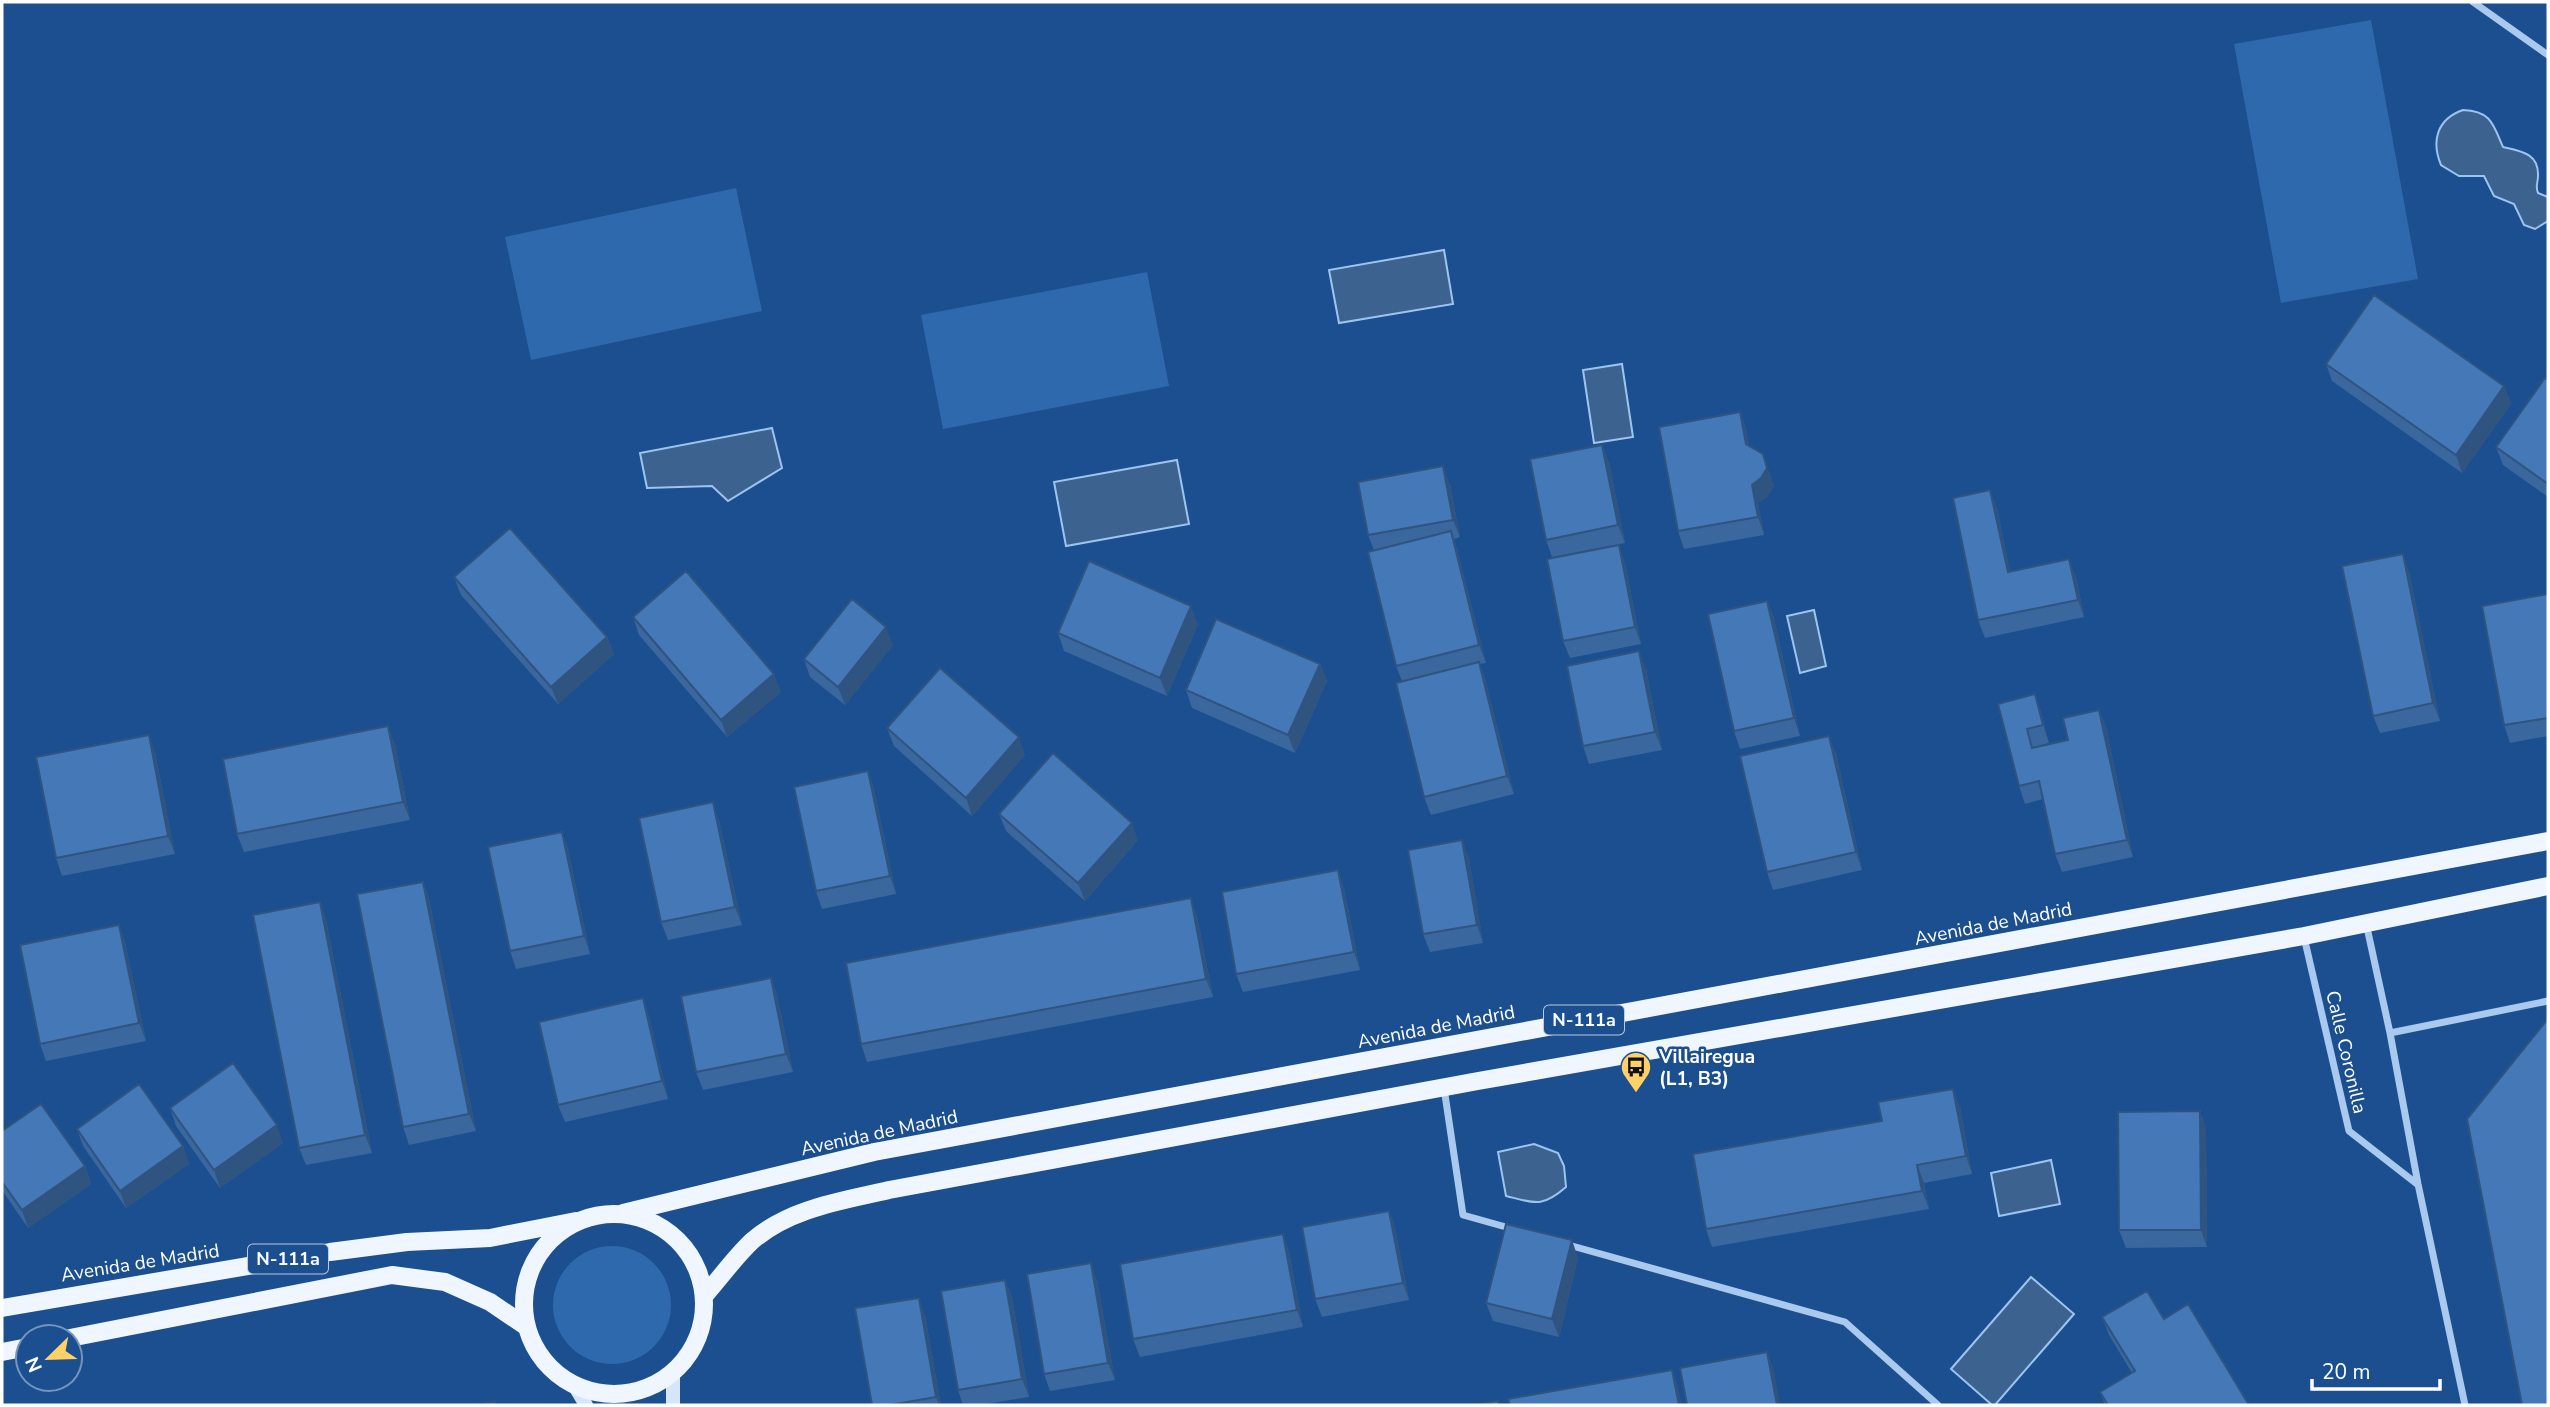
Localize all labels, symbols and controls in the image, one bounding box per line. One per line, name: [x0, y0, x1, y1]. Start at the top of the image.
street label: Avenida de Madrid: [1912, 896, 2074, 952]
street label: Calle Coronilla: [2319, 988, 2373, 1116]
street label: Avenida de Madrid: [1355, 999, 1517, 1055]
road number: N-111a: [1544, 1006, 1624, 1035]
place label: Villairegua (L1, B3): [1658, 1044, 1755, 1092]
bus stop icon: Villairegua (L1, B3): [1619, 1050, 1653, 1094]
street label: Avenida de Madrid: [798, 1104, 960, 1162]
street label: Avenida de Madrid: [59, 1238, 221, 1288]
road number: N-111a: [248, 1244, 328, 1274]
north arrow: [14, 1323, 84, 1393]
scale bar: [2312, 1348, 2440, 1392]
text: N: [20, 1353, 49, 1376]
text: 20 m: [2322, 1358, 2371, 1386]

